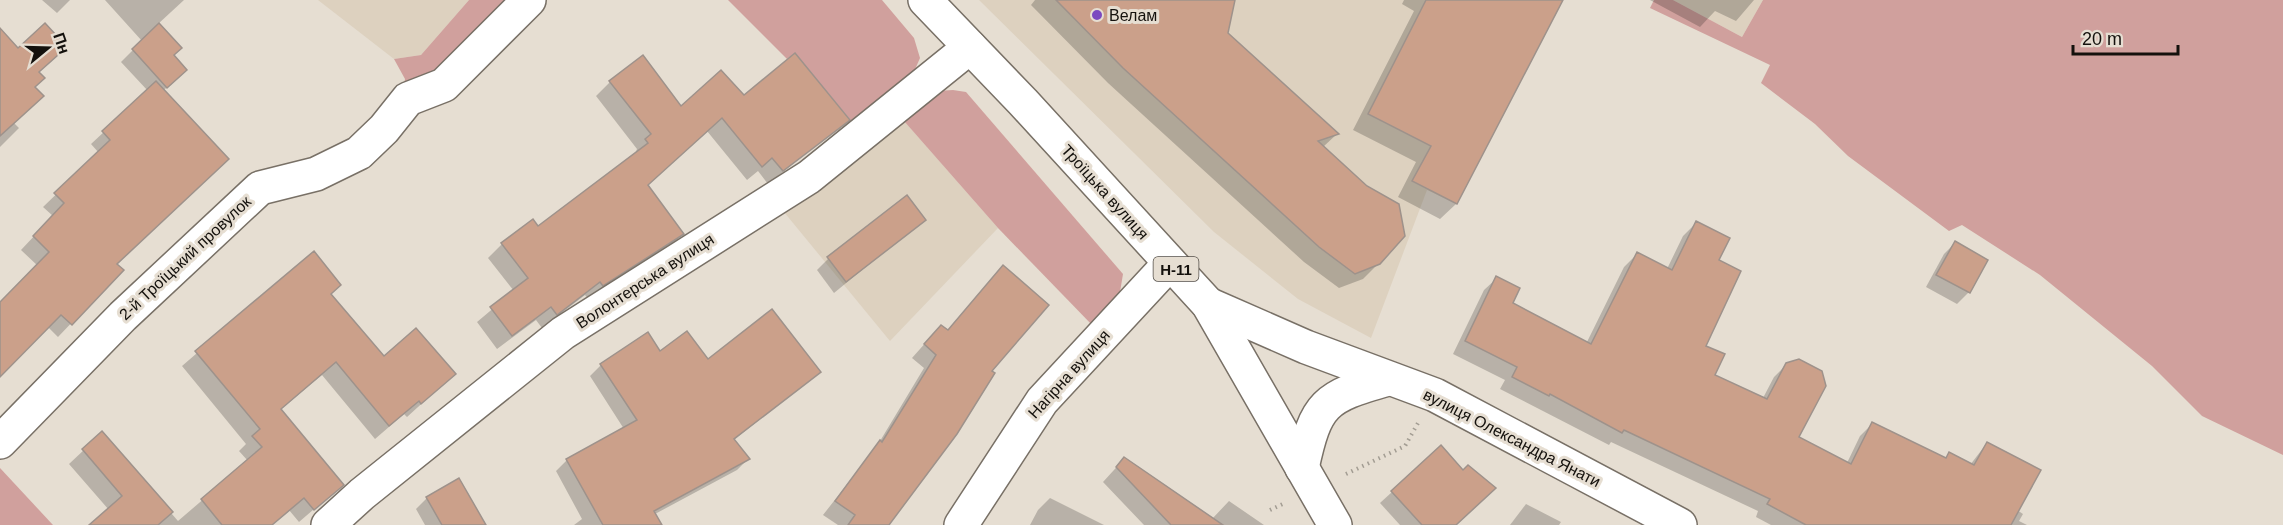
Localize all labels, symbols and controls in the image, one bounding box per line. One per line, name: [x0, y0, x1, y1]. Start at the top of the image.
place label: Велам: [1109, 7, 1157, 24]
marker: Велам: [1090, 8, 1104, 22]
north arrow: [18, 18, 78, 78]
scale bar: [2073, 18, 2178, 56]
text: 20 m: [2082, 29, 2122, 49]
text: Пн: [50, 31, 73, 56]
street label: Троїцька вулиця: [1058, 141, 1152, 243]
street label: 2-й Троїцький провулок: [116, 192, 255, 323]
street label: Волонтерська вулиця: [573, 230, 717, 332]
road number: Н-11: [1154, 257, 1198, 281]
street label: Нагірна вулиця: [1025, 326, 1113, 422]
street label: вулиця Олександра Янати: [1421, 386, 1603, 490]

